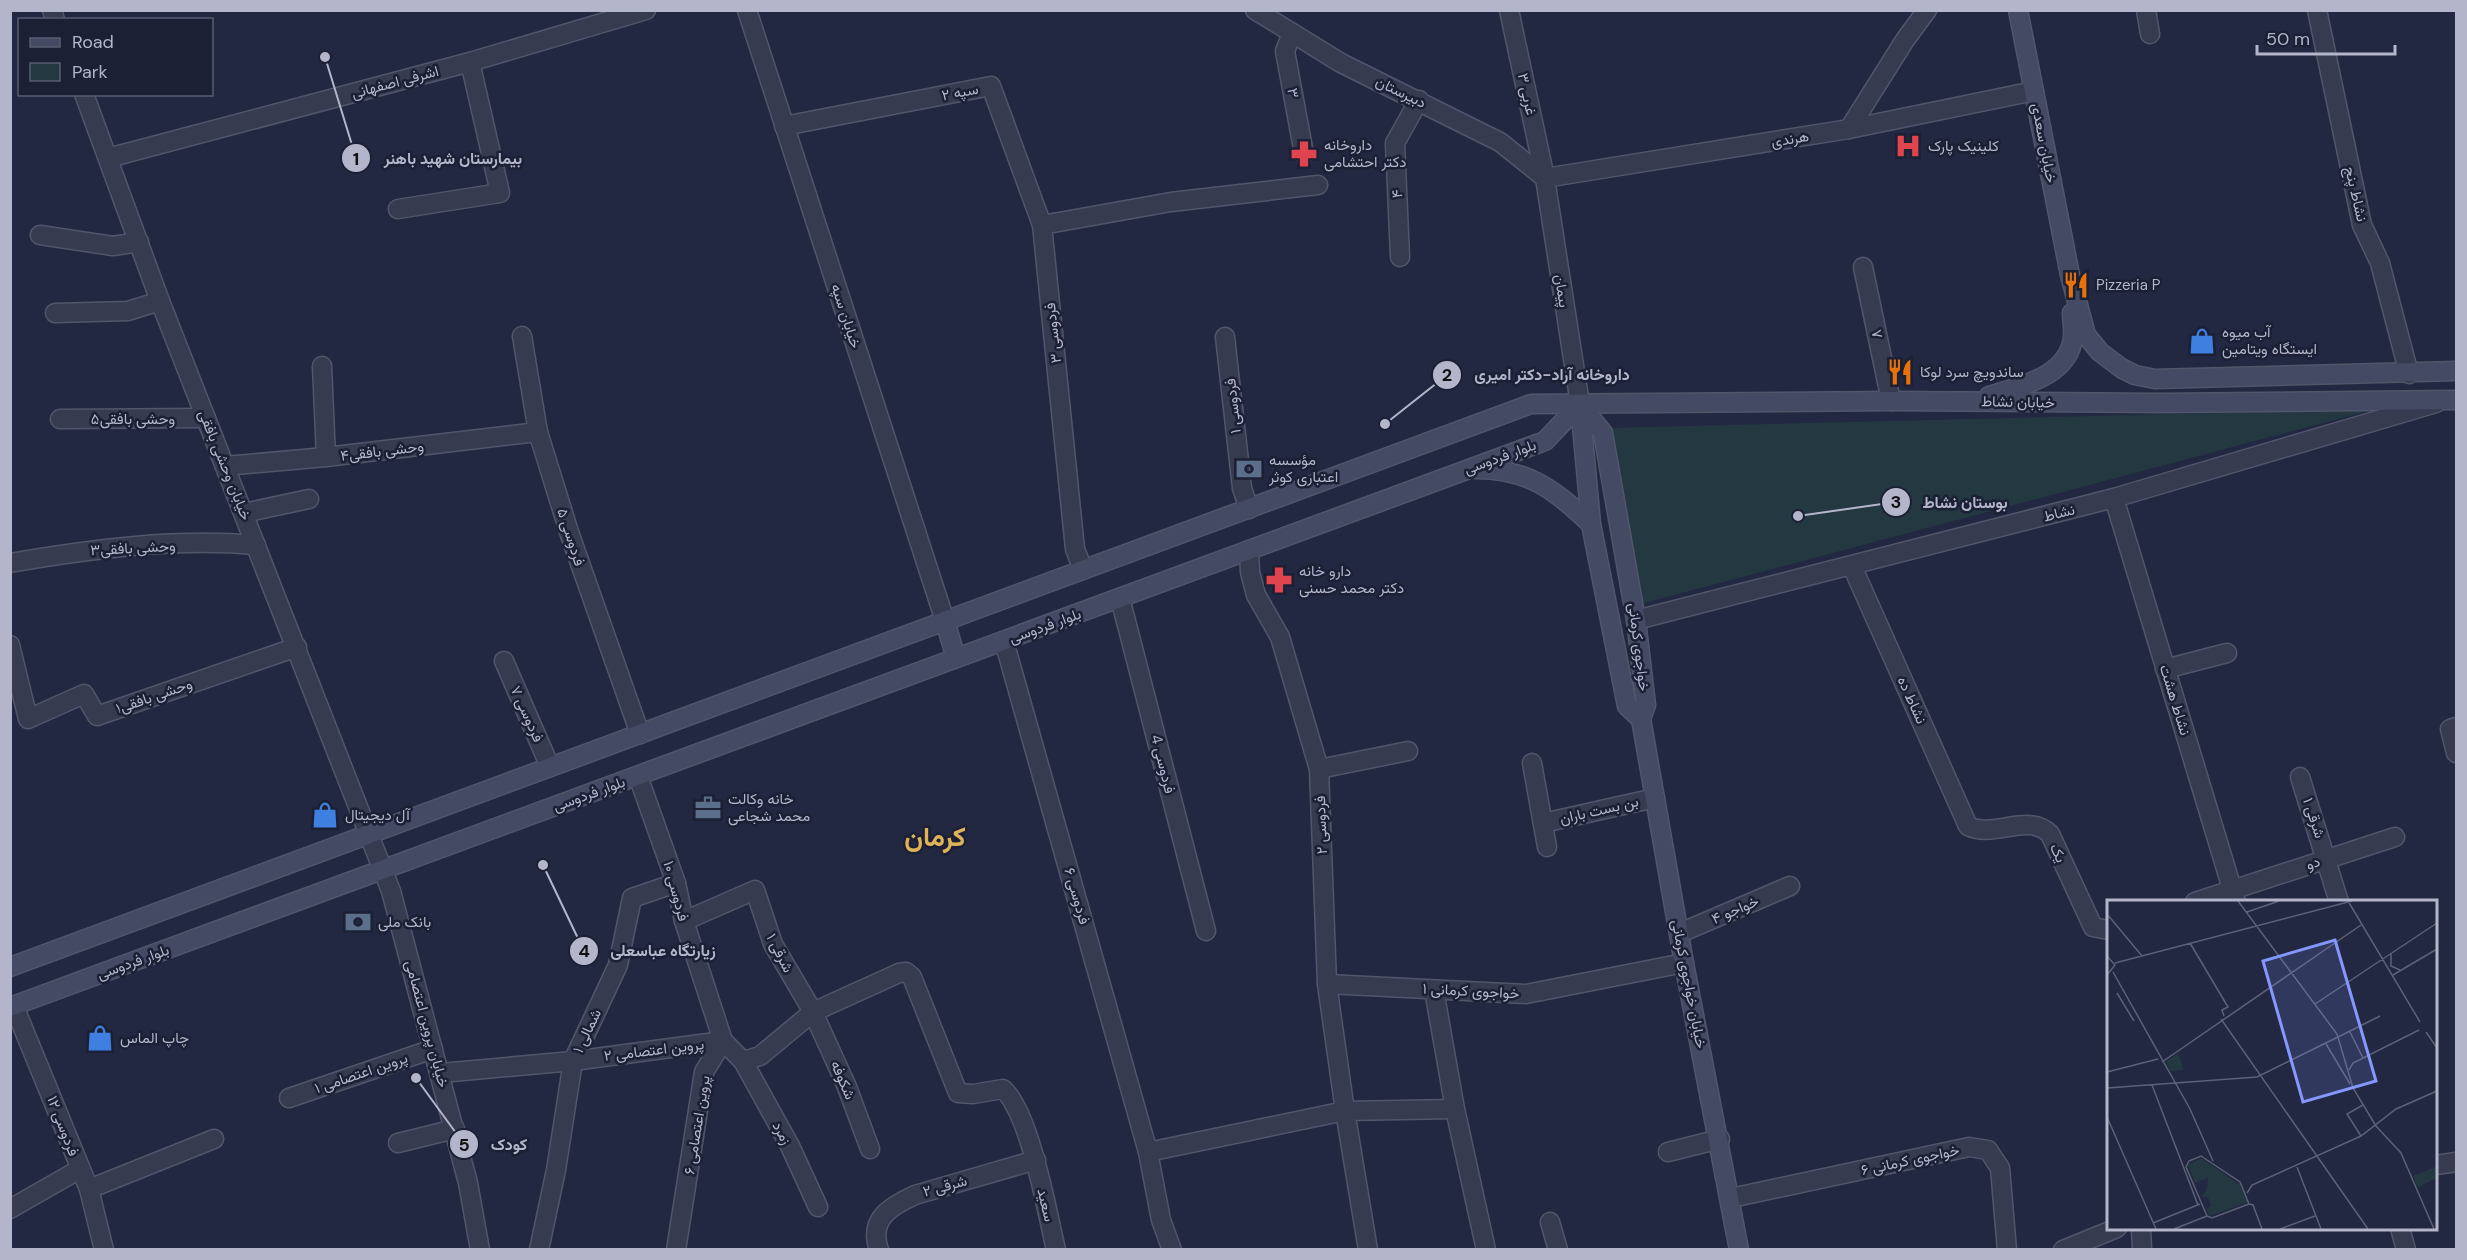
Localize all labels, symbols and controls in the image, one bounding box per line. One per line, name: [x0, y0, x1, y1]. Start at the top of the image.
legend: [18, 18, 213, 96]
scale bar: [2257, 18, 2395, 56]
text: 50 m: [2266, 27, 2310, 51]
text: Road: [72, 30, 114, 54]
text: Park: [72, 60, 108, 84]
street label: اشرفی اصفهانی: [349, 61, 441, 103]
street label: دبیرستان: [1372, 71, 1430, 113]
street label: ۳ غربی: [1513, 71, 1541, 117]
street label: سپه ۲: [940, 79, 980, 105]
street label: ۳: [1282, 86, 1304, 100]
street label: خیابان سعدی: [2026, 101, 2062, 185]
street label: هرندی: [1770, 126, 1810, 152]
hospital icon: کلینیک پارک: [1893, 131, 1923, 161]
place label: داروخانه دکتر احتشامی: [1324, 135, 1406, 172]
place label: کلینیک پارک: [1928, 136, 1999, 156]
pharmacy icon: داروخانه دکتر احتشامی: [1289, 139, 1319, 169]
callout: بیمارستان شهید باهنر: [341, 141, 534, 175]
text: 1: [353, 147, 359, 171]
text: بیمارستان شهید باهنر: [383, 148, 522, 169]
street label: نشاط پنج: [2339, 164, 2372, 224]
street label: ۴: [1387, 189, 1407, 199]
restaurant icon: Pizzeria P: [2061, 270, 2091, 300]
street label: پیمان: [1550, 273, 1574, 309]
place label: Pizzeria P: [2096, 275, 2161, 295]
street label: خیابان سپه: [826, 281, 866, 351]
street label: فردوسی ۳: [1040, 302, 1066, 364]
place label: آب میوه ایستگاه ویتامین: [2222, 322, 2317, 359]
shop icon: آب میوه ایستگاه ویتامین: [2187, 326, 2217, 356]
street label: ۷: [1866, 328, 1888, 341]
restaurant icon: ساندویچ سرد لوکا: [1885, 357, 1915, 387]
callout: داروخانه آراد-دکتر امیری: [1432, 358, 1642, 392]
place label: ساندویچ سرد لوکا: [1920, 362, 2024, 383]
text: 2: [1442, 363, 1452, 387]
text: داروخانه آراد-دکتر امیری: [1474, 364, 1630, 385]
street label: فردوسی ۱: [1220, 377, 1246, 435]
street label: خیابان نشاط: [1981, 391, 2055, 413]
street label: خیابان وحشی بافقی: [194, 407, 256, 523]
street label: وحشی بافقی۵: [91, 409, 175, 429]
street label: بلوار فردوسی: [1461, 435, 1539, 479]
street label: وحشی بافقی۴: [339, 436, 425, 466]
place label: مؤسسه اعتباری کوثر: [1268, 450, 1338, 487]
bank icon: مؤسسه اعتباری کوثر: [1234, 454, 1264, 484]
callout: بوستان نشاط: [1881, 485, 2020, 519]
text: 3: [1891, 490, 1901, 514]
text: بوستان نشاط: [1922, 492, 2008, 513]
street label: نشاط: [2041, 499, 2077, 527]
street label: فردوسی ۵: [552, 506, 590, 569]
street label: وحشی بافقی۳: [90, 536, 176, 560]
place label: دارو خانه دکتر محمد حسنی: [1299, 561, 1404, 598]
pharmacy icon: دارو خانه دکتر محمد حسنی: [1264, 565, 1294, 595]
street label: خواجوی کرمانی: [1624, 602, 1654, 692]
street label: بلوار فردوسی: [1006, 604, 1084, 648]
street label: نشاط هشت: [2155, 662, 2195, 738]
street label: نشاط ده: [1893, 673, 1931, 727]
street label: وحشی بافقی۱: [113, 674, 195, 718]
street label: فردوسی ۷: [506, 683, 548, 745]
street label: فردوسی 4: [1146, 732, 1180, 796]
street label: بلوار فردوسی: [550, 772, 628, 816]
place label: خانه وکالت محمد شجاعی: [728, 789, 810, 826]
street label: بن بست باران: [1558, 791, 1640, 829]
office icon: خانه وکالت محمد شجاعی: [693, 793, 723, 823]
street label: فردوسی ۲: [1310, 795, 1332, 855]
street label: شرقی ۱: [2298, 795, 2330, 841]
shop icon: آل دیجیتال: [310, 800, 340, 830]
place label: آل دیجیتال: [345, 805, 411, 825]
district label: کرمان: [904, 819, 966, 854]
street label: یک: [2045, 840, 2071, 866]
street label: دو: [2303, 851, 2323, 875]
street label: فردوسی ۱۰: [658, 859, 694, 923]
street label: فردوسی ۶: [1059, 865, 1095, 927]
street label: خواجو ۴: [1708, 891, 1762, 929]
inset map: [2107, 900, 2437, 1230]
bank icon: بانک ملی: [343, 907, 373, 937]
place label: بانک ملی: [378, 912, 431, 932]
street label: خیابان خواجوی کرمانی: [1667, 918, 1711, 1050]
street label: شرقی ۱: [762, 930, 798, 976]
callout: زیارتگاه عباسعلی: [569, 934, 728, 968]
text: 4: [578, 939, 590, 963]
street label: بلوار فردوسی: [94, 940, 172, 984]
text: زیارتگاه عباسعلی: [610, 940, 716, 961]
street label: خیابان پروین اعتصامی: [400, 958, 454, 1090]
street label: خواجوی کرمانی ۱: [1422, 978, 1520, 1004]
street label: شمالی ۱: [568, 1005, 606, 1056]
shop icon: چاپ الماس: [85, 1023, 115, 1053]
place label: چاپ الماس: [120, 1028, 189, 1048]
street label: پروین اعتصامی ۲: [603, 1034, 705, 1066]
street label: پروین اعتصامی ۱: [312, 1048, 410, 1098]
street label: شکوفه: [826, 1057, 860, 1103]
street label: پروین اعتصامی ۶: [679, 1074, 715, 1176]
street label: فردوسی ۱۲: [42, 1093, 84, 1159]
street label: زمرد: [768, 1118, 796, 1148]
callout: کودک: [449, 1127, 539, 1161]
text: 5: [458, 1133, 470, 1157]
text: کودک: [491, 1134, 527, 1155]
street label: خواجوی کرمانی ۶: [1859, 1140, 1961, 1180]
street label: شرقی ۲: [921, 1170, 969, 1201]
street label: سعید: [1032, 1186, 1060, 1224]

